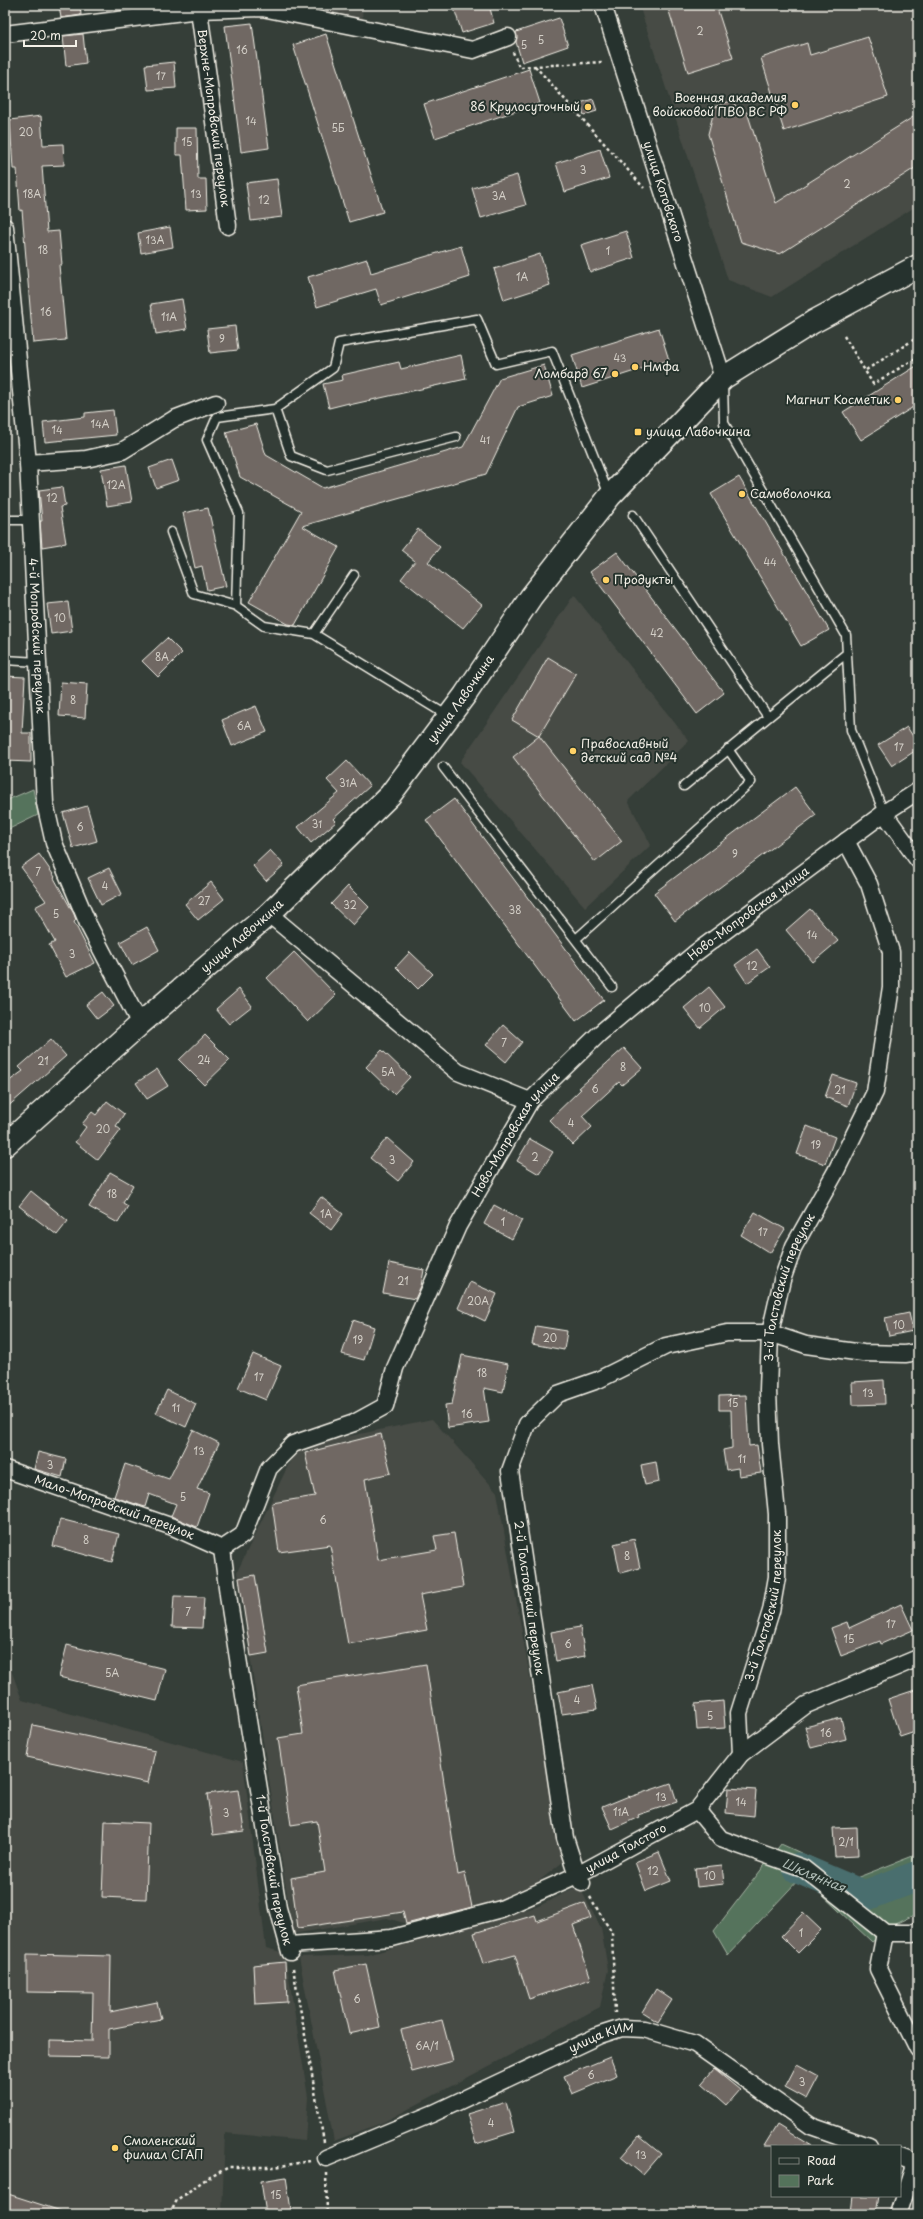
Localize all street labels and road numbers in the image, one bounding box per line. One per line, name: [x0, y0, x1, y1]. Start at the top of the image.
street label: Верхне-Мопровский переулок: [194, 28, 235, 209]
street label: улица Котовского: [639, 139, 689, 244]
street label: 4-й Мопровский переулок: [25, 557, 51, 715]
street label: улица Лавочкина: [422, 650, 498, 746]
street label: Ново-Мопровская улица: [683, 861, 813, 964]
street label: улица Лавочкина: [196, 894, 287, 977]
street label: Ново-Мопровская улица: [467, 1067, 563, 1200]
street label: 3-й Толстовский переулок: [759, 1209, 819, 1362]
street label: Мало-Мопровский переулок: [32, 1470, 199, 1544]
street label: 2-й Толстовский переулок: [510, 1519, 550, 1677]
street label: 3-й Толстовский переулок: [739, 1529, 785, 1684]
street label: 1-й Толстовский переулок: [252, 1793, 298, 1948]
street label: улица Толстого: [582, 1818, 670, 1877]
street label: улица КИМ: [565, 2018, 634, 2057]

